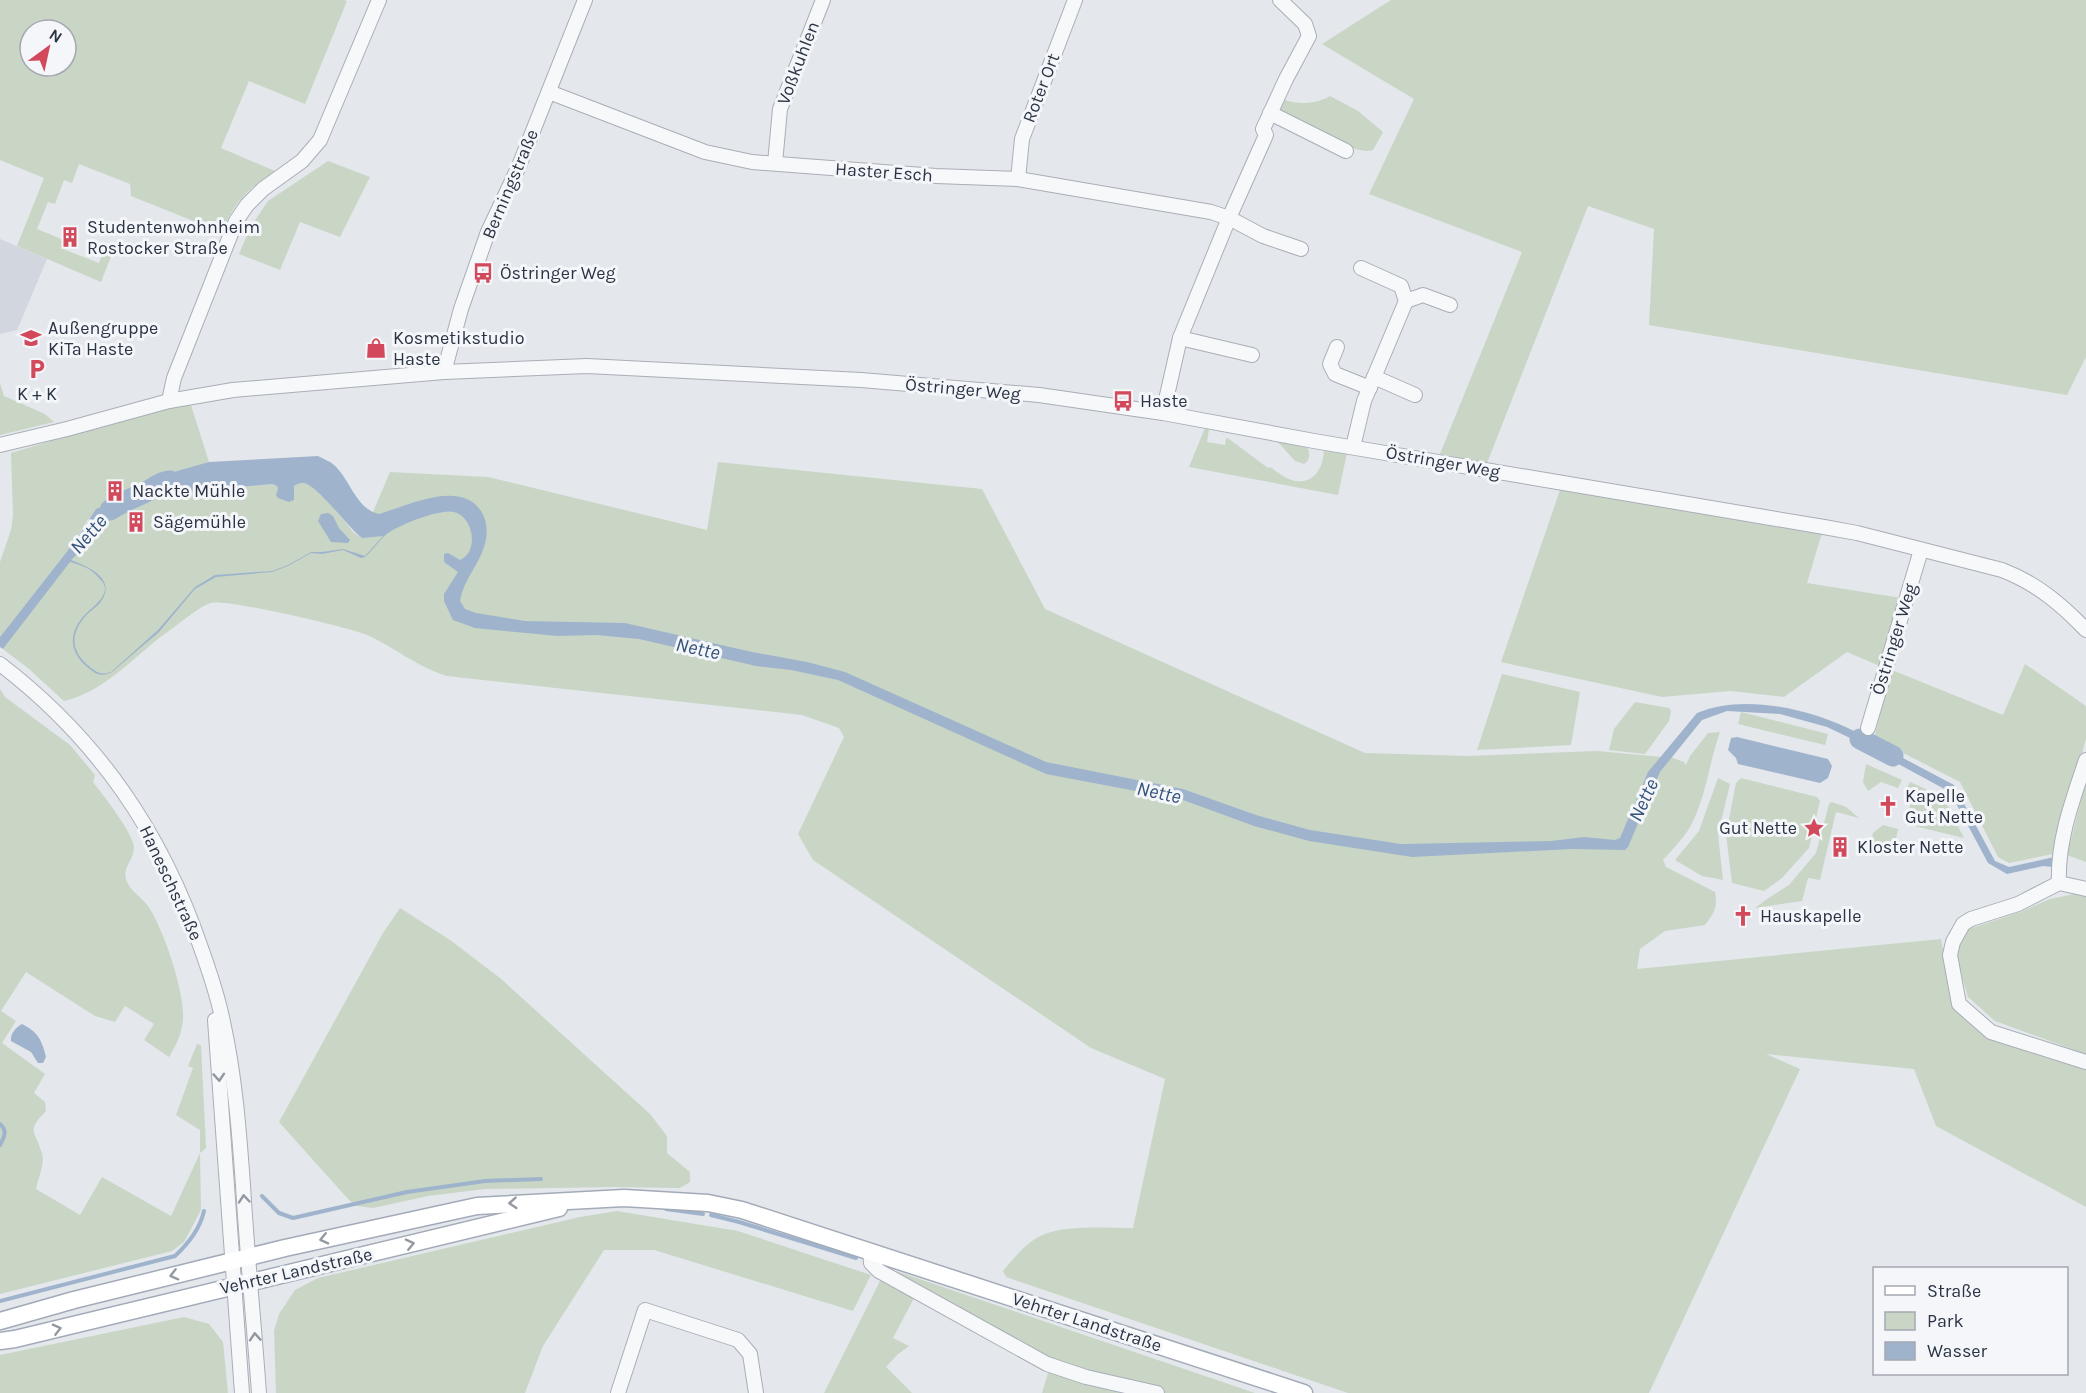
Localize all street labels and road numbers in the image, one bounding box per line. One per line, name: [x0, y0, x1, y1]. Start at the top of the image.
street label: Voßkuhlen: [772, 18, 824, 108]
street label: Roter Ort: [1018, 50, 1064, 126]
street label: Berningstraße: [477, 126, 543, 242]
street label: Haster Esch: [834, 158, 934, 186]
street label: Östringer Weg: [904, 373, 1022, 405]
street label: Östringer Weg: [1384, 441, 1502, 483]
street label: Östringer Weg: [1867, 580, 1921, 698]
street label: Haneschstraße: [135, 822, 207, 944]
street label: Vehrter Landstraße: [218, 1243, 374, 1299]
street label: Vehrter Landstraße: [1010, 1287, 1164, 1357]

